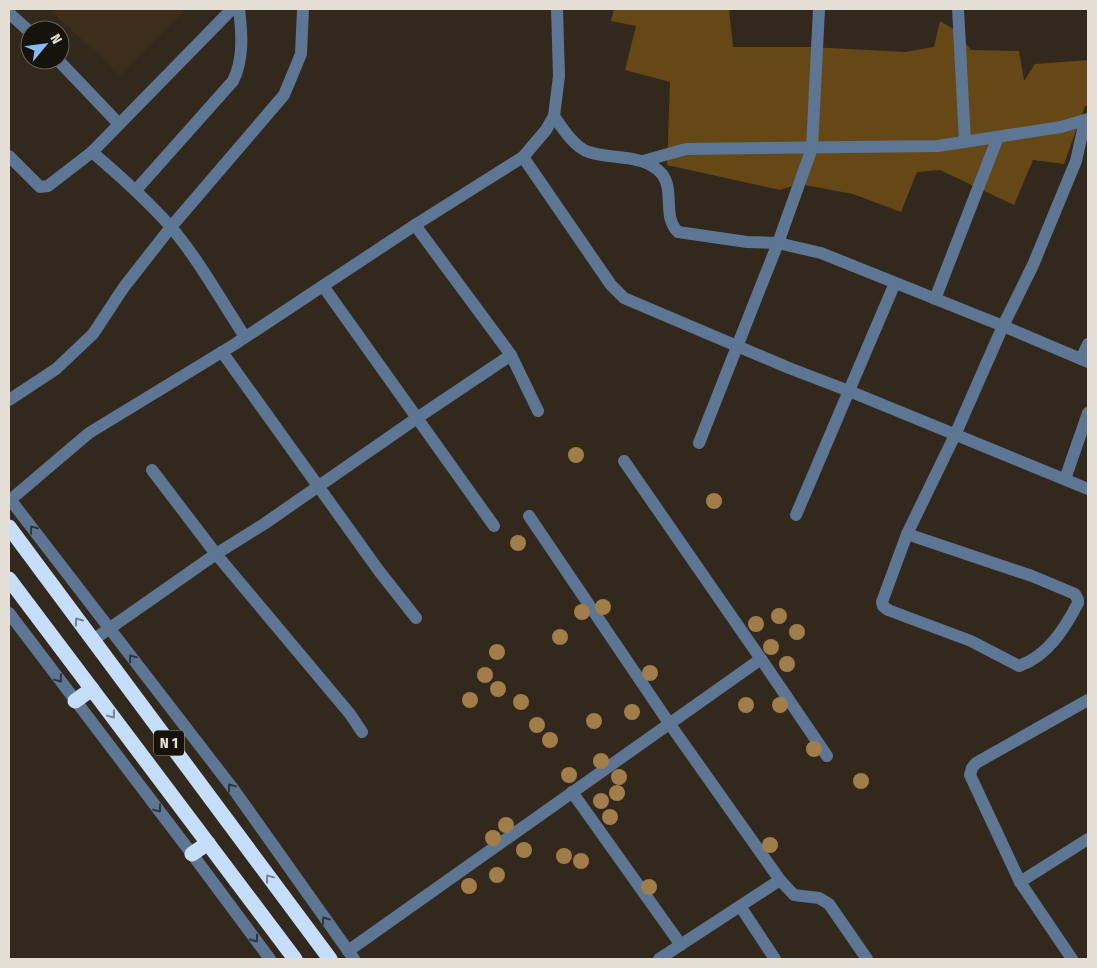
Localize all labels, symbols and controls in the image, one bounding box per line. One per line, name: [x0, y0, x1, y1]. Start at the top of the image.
north arrow: [20, 20, 70, 70]
text: N: [46, 31, 65, 47]
one-way arrow: [31, 526, 39, 535]
one-way arrow: [76, 618, 84, 627]
one-way arrow: [130, 655, 138, 664]
one-way arrow: [53, 673, 62, 683]
one-way arrow: [106, 709, 115, 719]
road number: N 1: [154, 730, 184, 756]
one-way arrow: [228, 783, 237, 793]
one-way arrow: [152, 803, 160, 812]
one-way arrow: [267, 875, 275, 884]
one-way arrow: [322, 916, 331, 925]
one-way arrow: [249, 933, 258, 943]

